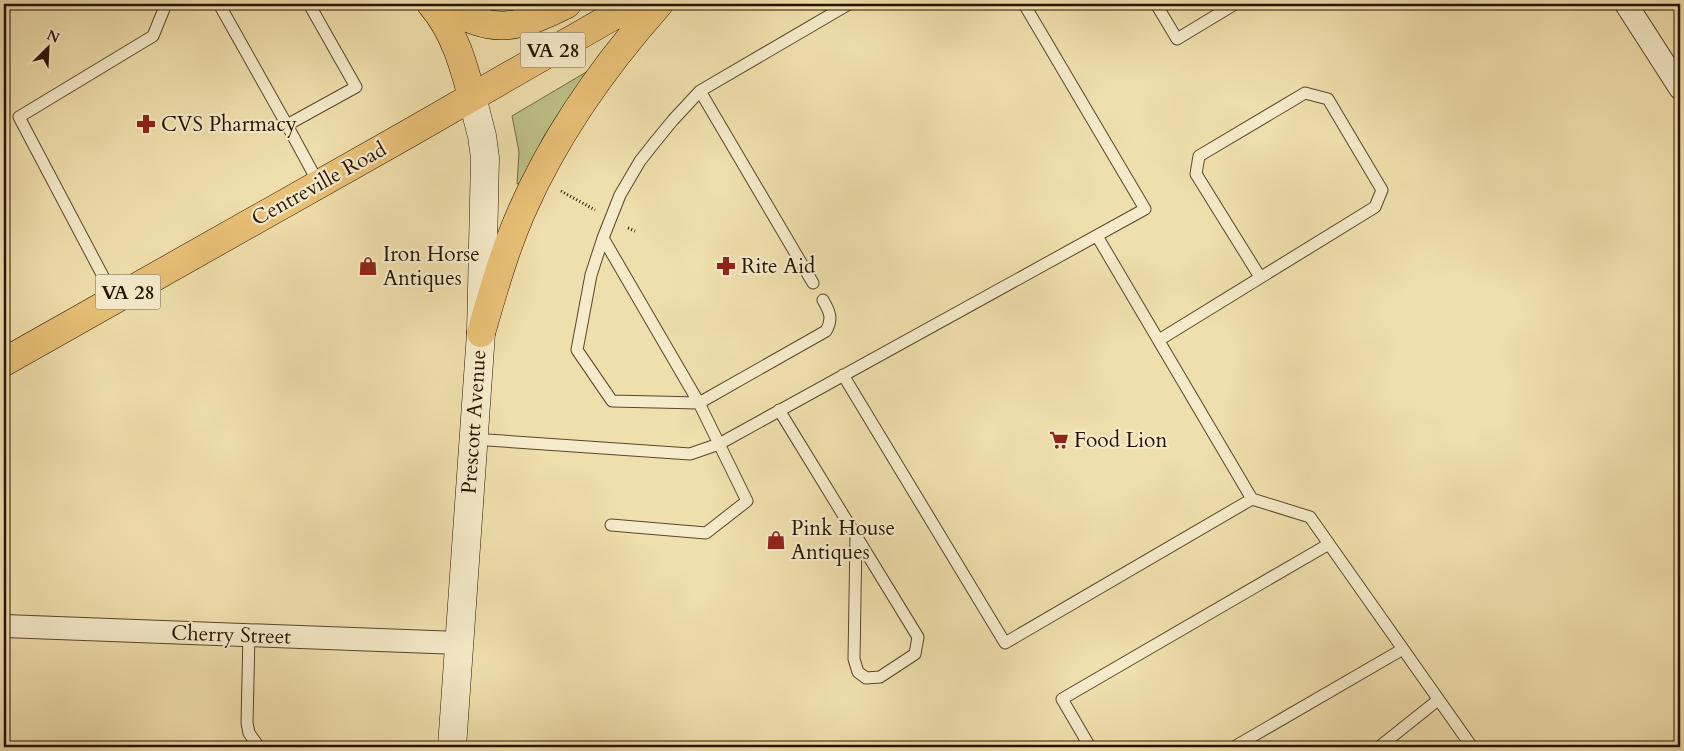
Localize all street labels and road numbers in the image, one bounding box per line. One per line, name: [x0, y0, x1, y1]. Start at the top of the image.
road number: VA 28: [520, 32, 586, 68]
street label: Centreville Road: [246, 135, 392, 233]
road number: VA 28: [96, 274, 160, 310]
street label: Prescott Avenue: [454, 349, 494, 495]
street label: Cherry Street: [171, 618, 292, 652]

